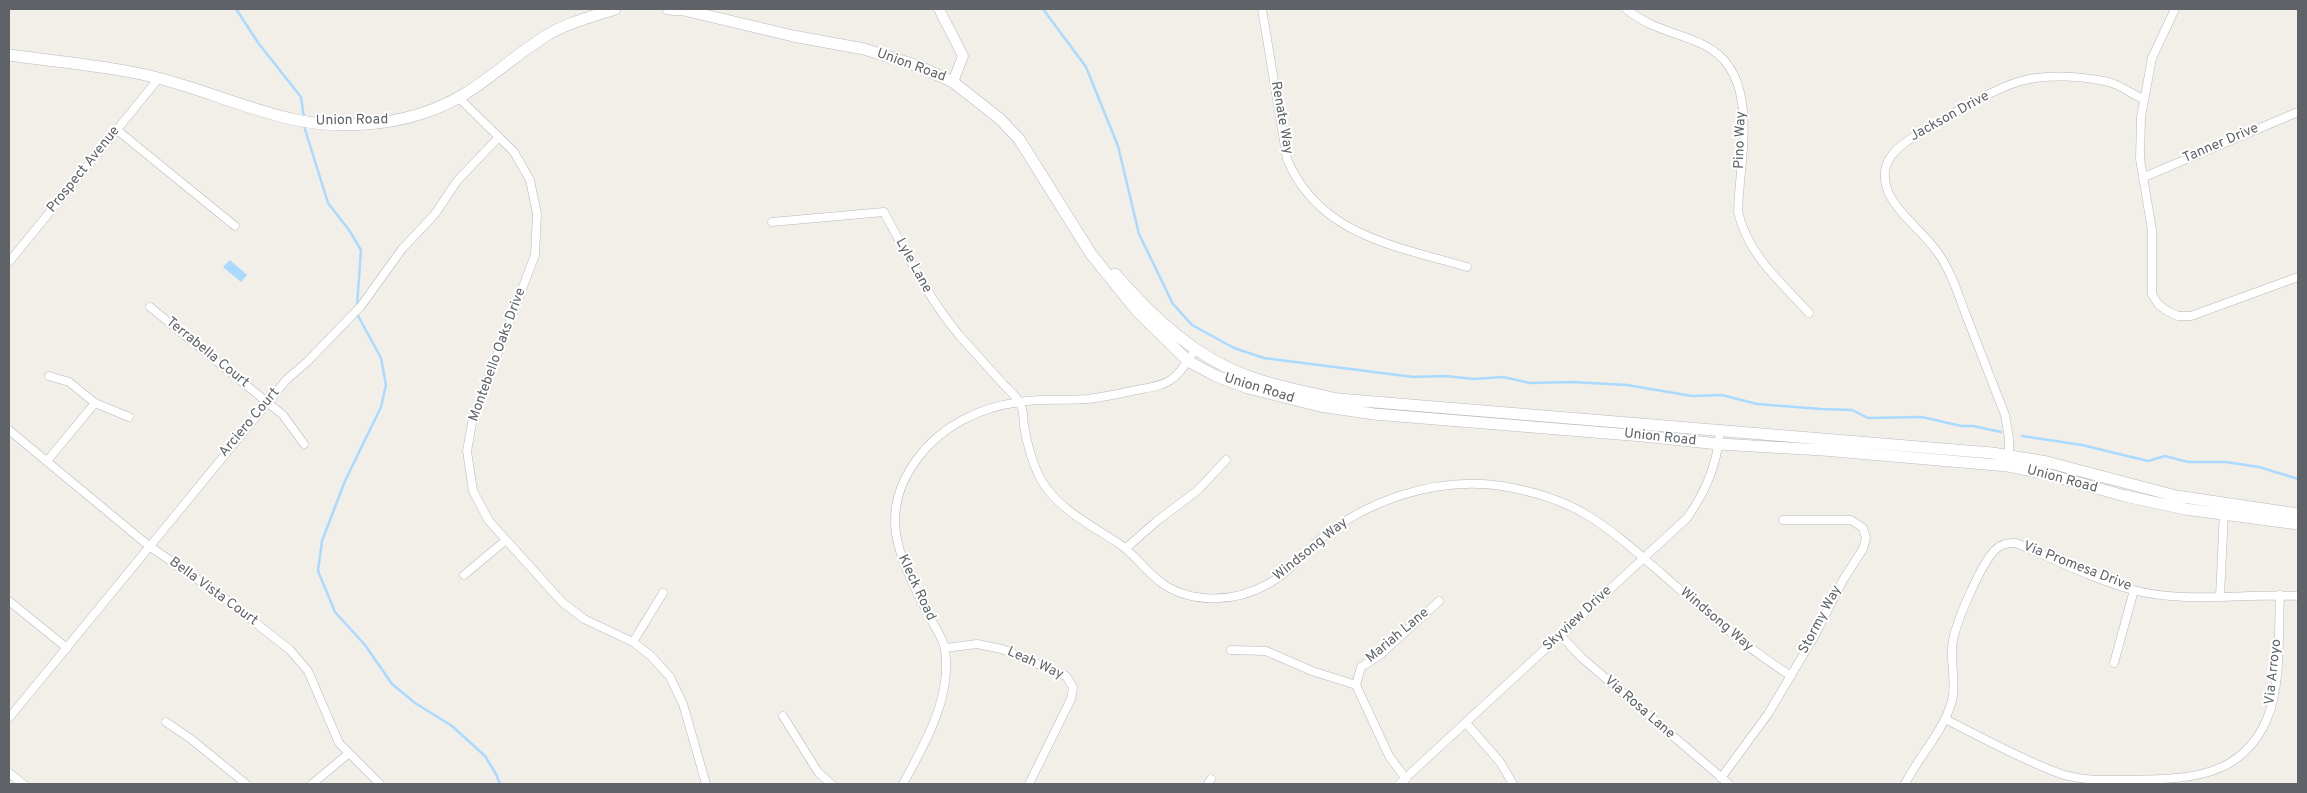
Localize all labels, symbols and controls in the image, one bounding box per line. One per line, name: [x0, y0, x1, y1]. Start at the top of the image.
street label: Union Road: [874, 46, 948, 86]
street label: Renate Way: [1266, 80, 1296, 156]
street label: Jackson Drive: [1907, 88, 1993, 146]
street label: Pino Way: [1732, 111, 1750, 169]
street label: Union Road: [316, 112, 388, 130]
street label: Tanner Drive: [2181, 121, 2261, 167]
street label: Prospect Avenue: [44, 123, 124, 217]
street label: Lyle Lane: [891, 236, 935, 296]
street label: Montebello Oaks Drive: [466, 286, 530, 424]
street label: Terrabella Court: [162, 314, 252, 392]
street label: Union Road: [1222, 370, 1296, 408]
street label: Arciero Court: [216, 385, 284, 461]
street label: Union Road: [1623, 426, 1697, 450]
street label: Union Road: [2025, 463, 2099, 497]
street label: Windsong Way: [1270, 515, 1352, 585]
street label: Via Promesa Drive: [2020, 539, 2134, 595]
street label: Kleck Road: [893, 552, 939, 624]
street label: Bella Vista Court: [165, 554, 261, 630]
street label: Skyview Drive: [1540, 583, 1616, 655]
street label: Stormy Way: [1796, 583, 1846, 657]
street label: Windsong Way: [1676, 584, 1756, 656]
street label: Mariah Lane: [1363, 605, 1433, 667]
street label: Via Arroyo: [2262, 638, 2286, 706]
street label: Leah Way: [1004, 644, 1066, 684]
street label: Via Rosa Lane: [1600, 673, 1678, 743]

